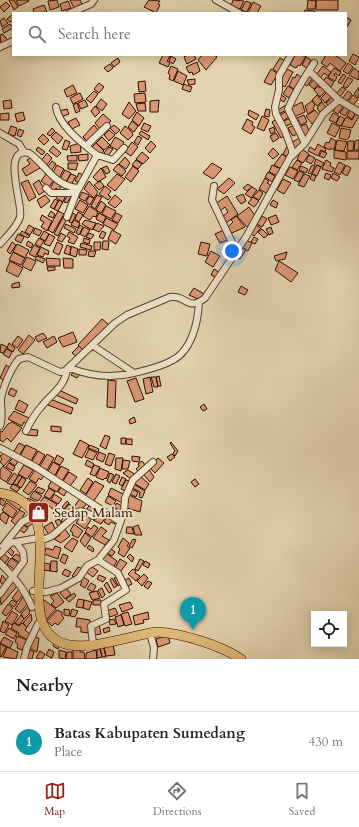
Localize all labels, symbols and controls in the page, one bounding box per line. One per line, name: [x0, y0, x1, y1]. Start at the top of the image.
search box: [12, 12, 347, 56]
icon: search: [26, 23, 48, 45]
text: Search here: [58, 24, 131, 44]
your location: [222, 241, 242, 261]
shop icon: Sedap Malam: [25, 499, 51, 525]
place label: Sedap Malam: [54, 503, 133, 522]
pin: 1: [180, 597, 206, 630]
map controls: [311, 611, 347, 647]
button: locate: [311, 611, 347, 647]
text: Nearby: [16, 674, 73, 697]
text: Batas Kabupaten Sumedang: [54, 723, 245, 743]
text: 1: [26, 733, 32, 751]
text: 430 m: [309, 733, 343, 751]
text: Place: [54, 743, 82, 761]
tab: Map: [44, 780, 66, 819]
tab: Directions: [153, 780, 201, 819]
tab: Saved: [289, 780, 315, 819]

